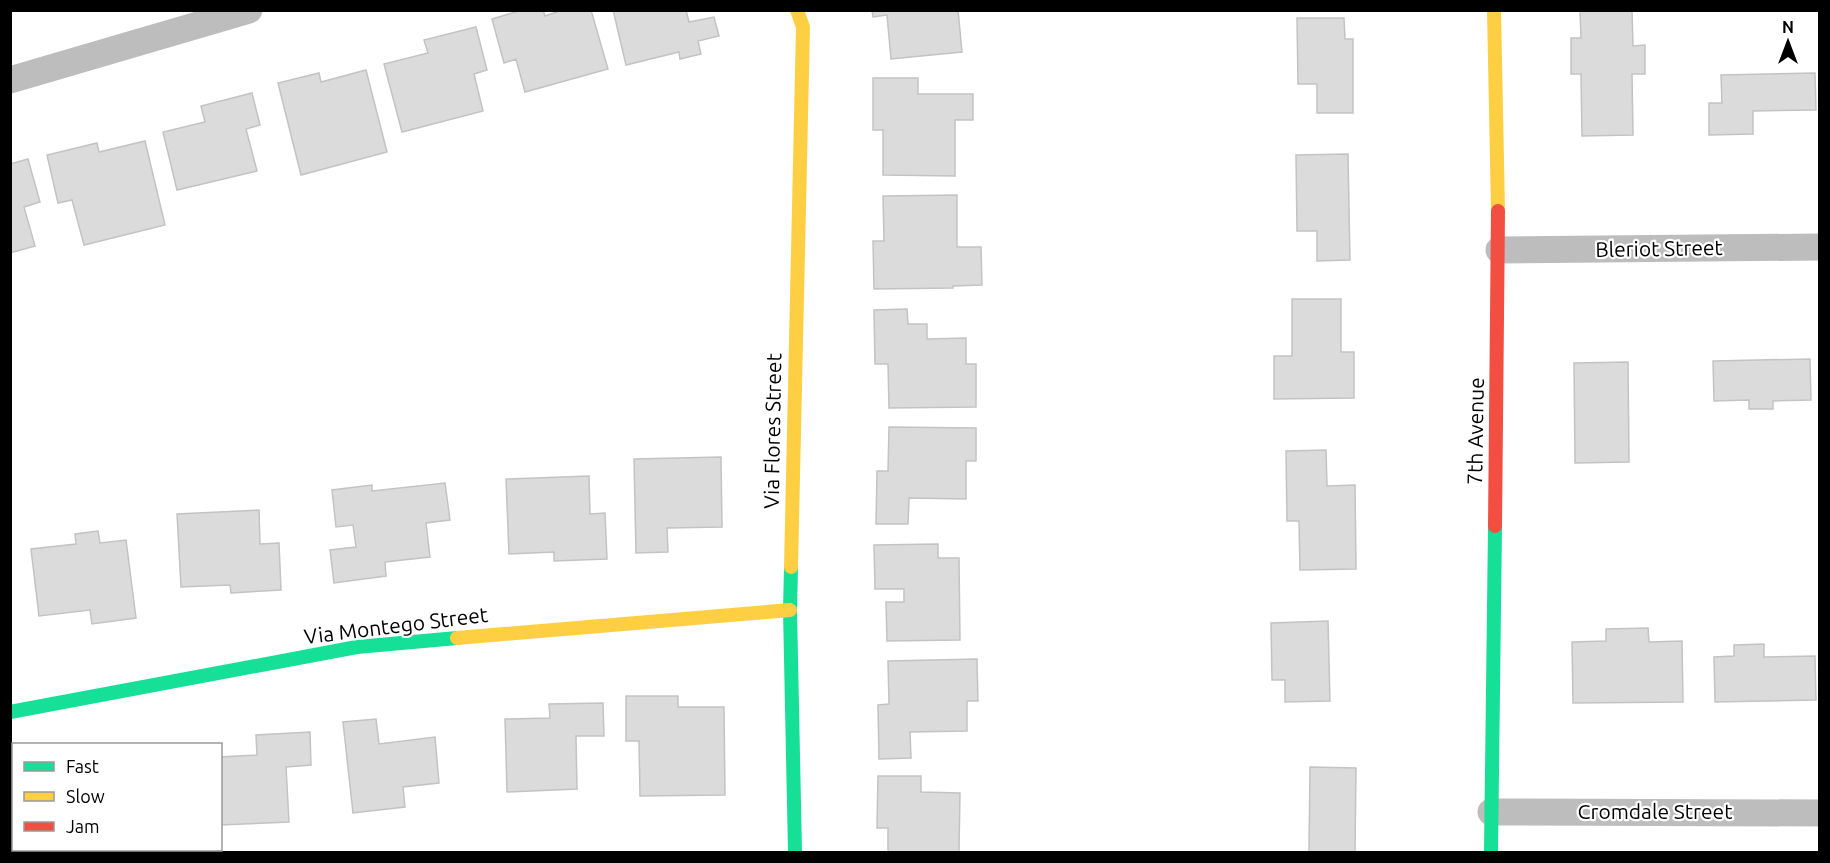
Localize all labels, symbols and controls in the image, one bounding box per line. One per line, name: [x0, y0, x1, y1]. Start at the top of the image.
north arrow: [1758, 12, 1818, 72]
text: N: [1782, 18, 1794, 36]
street label: Bleriot Street: [1595, 235, 1723, 261]
street label: Via Flores Street: [759, 353, 785, 509]
street label: 7th Avenue: [1462, 377, 1488, 485]
street label: Via Montego Street: [303, 602, 489, 648]
legend: [12, 743, 222, 851]
text: Fast: [66, 756, 99, 776]
text: Slow: [66, 786, 105, 806]
street label: Cromdale Street: [1578, 799, 1732, 823]
text: Jam: [66, 816, 100, 836]

